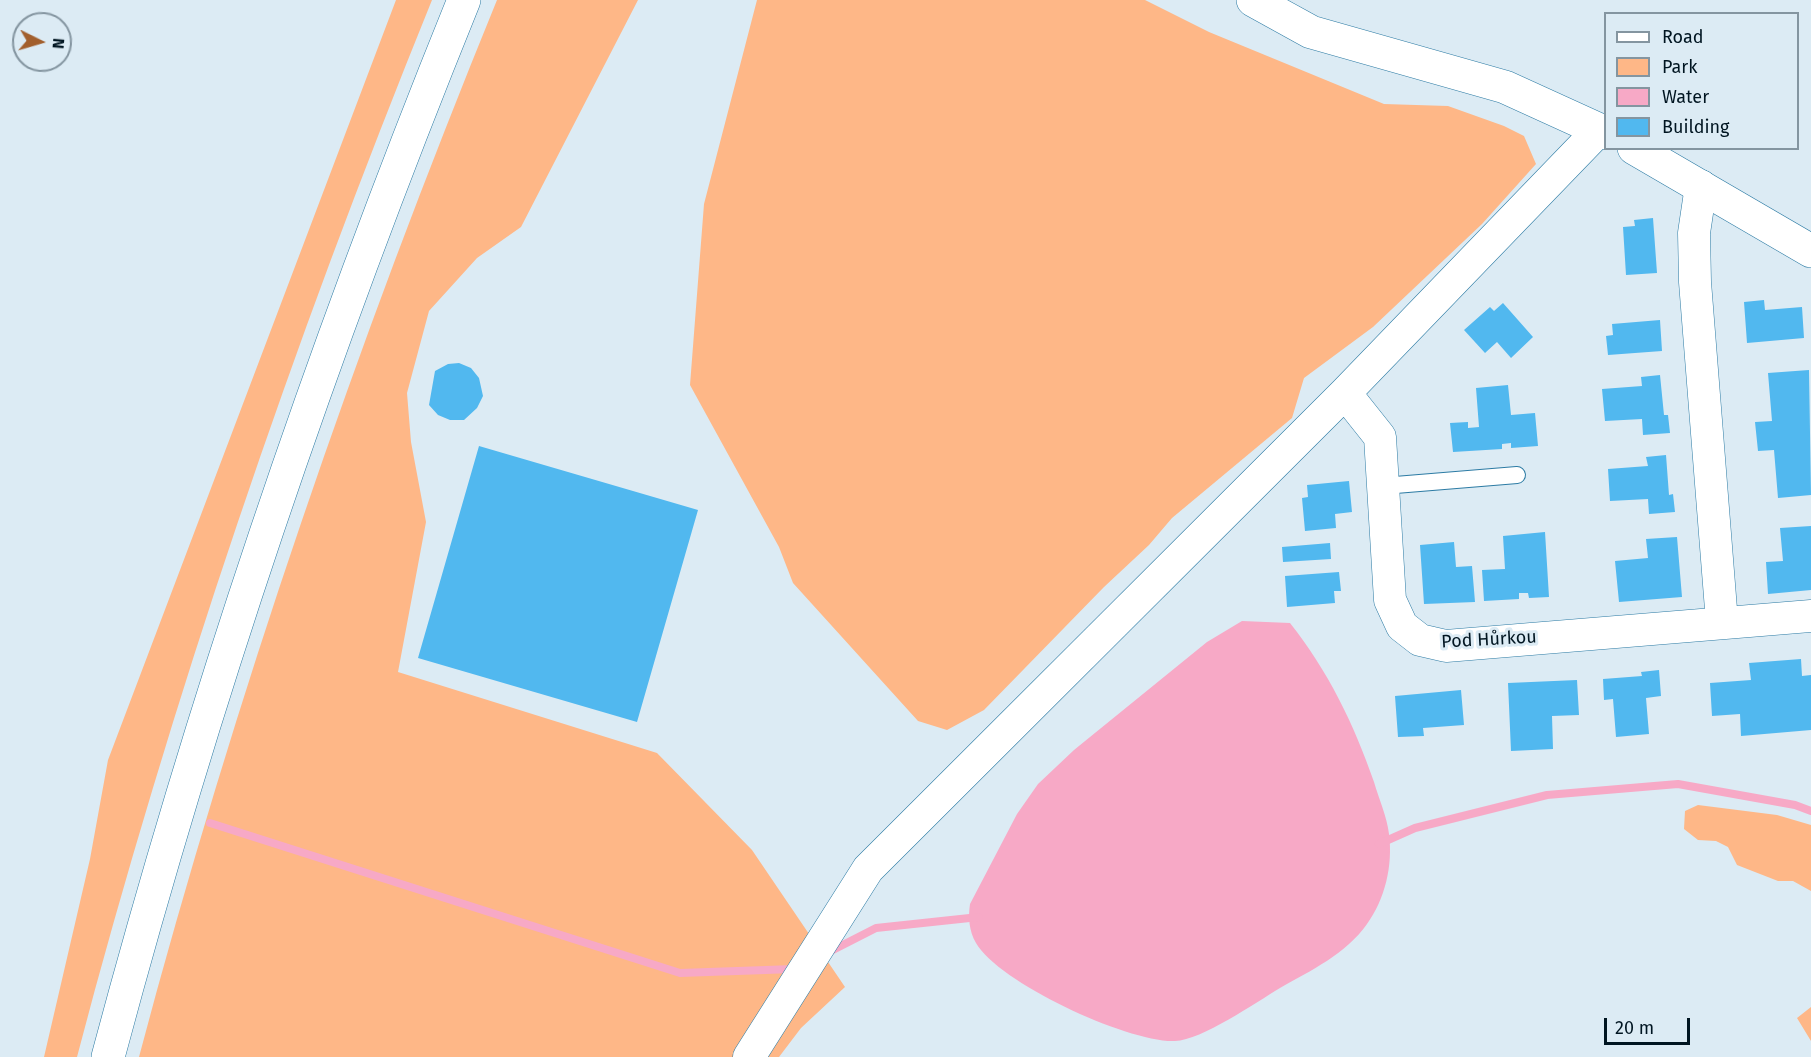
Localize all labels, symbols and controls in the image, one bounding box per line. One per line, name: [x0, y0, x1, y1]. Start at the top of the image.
north arrow: [12, 12, 72, 72]
legend: [1604, 12, 1799, 150]
text: Road: [1662, 26, 1704, 48]
text: N: [49, 37, 68, 50]
text: Park: [1662, 56, 1697, 78]
text: Water: [1662, 86, 1709, 108]
text: Building: [1662, 116, 1729, 138]
street label: Pod Hůrkou: [1441, 627, 1537, 653]
scale bar: [1607, 1006, 1692, 1044]
text: 20 m: [1615, 1017, 1654, 1039]

